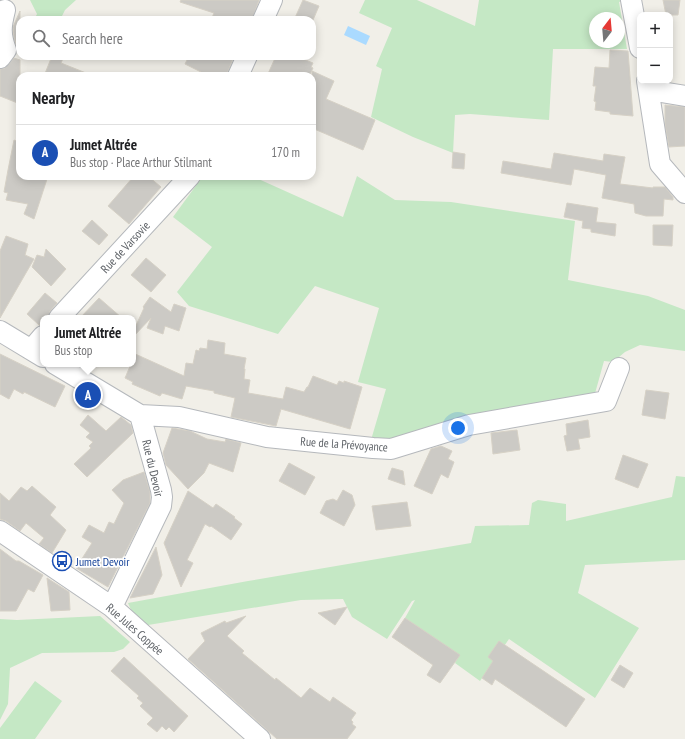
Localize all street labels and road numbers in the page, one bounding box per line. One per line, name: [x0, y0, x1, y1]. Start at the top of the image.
street label: Rue de Varsovie: [97, 218, 153, 276]
street label: Rue de la Prévoyance: [300, 433, 388, 455]
street label: Rue du Devoir: [139, 438, 167, 499]
street label: Rue Jules Coppée: [103, 600, 167, 658]

